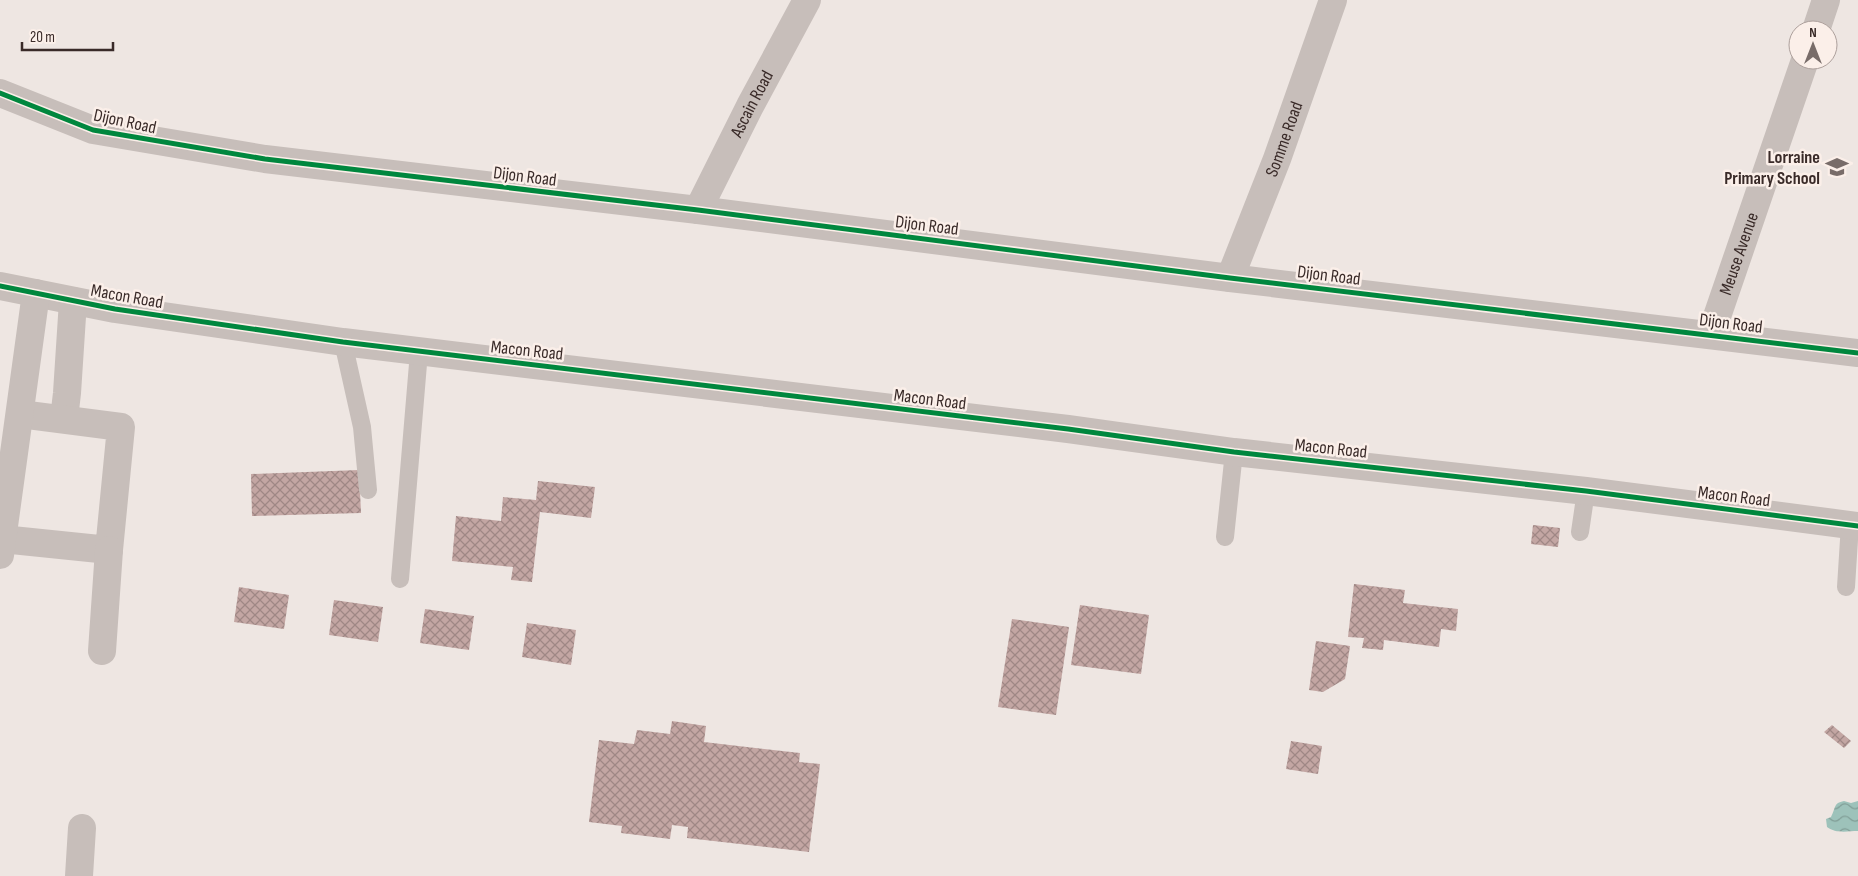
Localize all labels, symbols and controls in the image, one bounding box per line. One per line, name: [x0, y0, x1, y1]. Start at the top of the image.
scale bar: [22, 20, 114, 52]
north arrow: [1788, 20, 1838, 70]
text: N: [1809, 24, 1817, 41]
text: 20 m: [30, 28, 55, 47]
street label: Ascain Road: [726, 67, 778, 142]
street label: Somme Road: [1261, 99, 1307, 180]
street label: Dijon Road: [92, 105, 158, 138]
place label: Lorraine Primary School: [1724, 147, 1820, 189]
school or university icon: Lorraine Primary School: [1824, 154, 1850, 180]
street label: Dijon Road: [492, 162, 558, 191]
street label: Meuse Avenue: [1715, 210, 1763, 298]
street label: Dijon Road: [894, 211, 960, 240]
street label: Dijon Road: [1296, 261, 1362, 290]
street label: Macon Road: [89, 280, 165, 313]
street label: Dijon Road: [1698, 309, 1764, 338]
street label: Macon Road: [490, 336, 564, 365]
street label: Macon Road: [893, 385, 967, 414]
street label: Macon Road: [1294, 434, 1368, 463]
street label: Macon Road: [1697, 482, 1771, 511]

